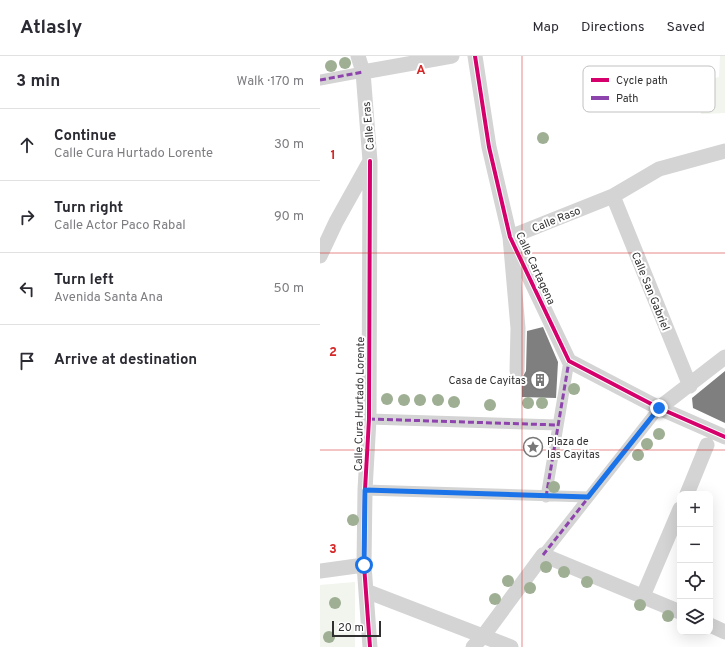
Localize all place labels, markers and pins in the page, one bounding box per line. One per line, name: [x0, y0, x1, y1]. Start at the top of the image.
building icon: Casa de Cayitas: [529, 369, 551, 391]
place label: Casa de Cayitas: [449, 374, 526, 388]
place label: Plaza de las Cayitas: [547, 435, 600, 462]
place icon: Plaza de las Cayitas: [522, 436, 544, 458]

